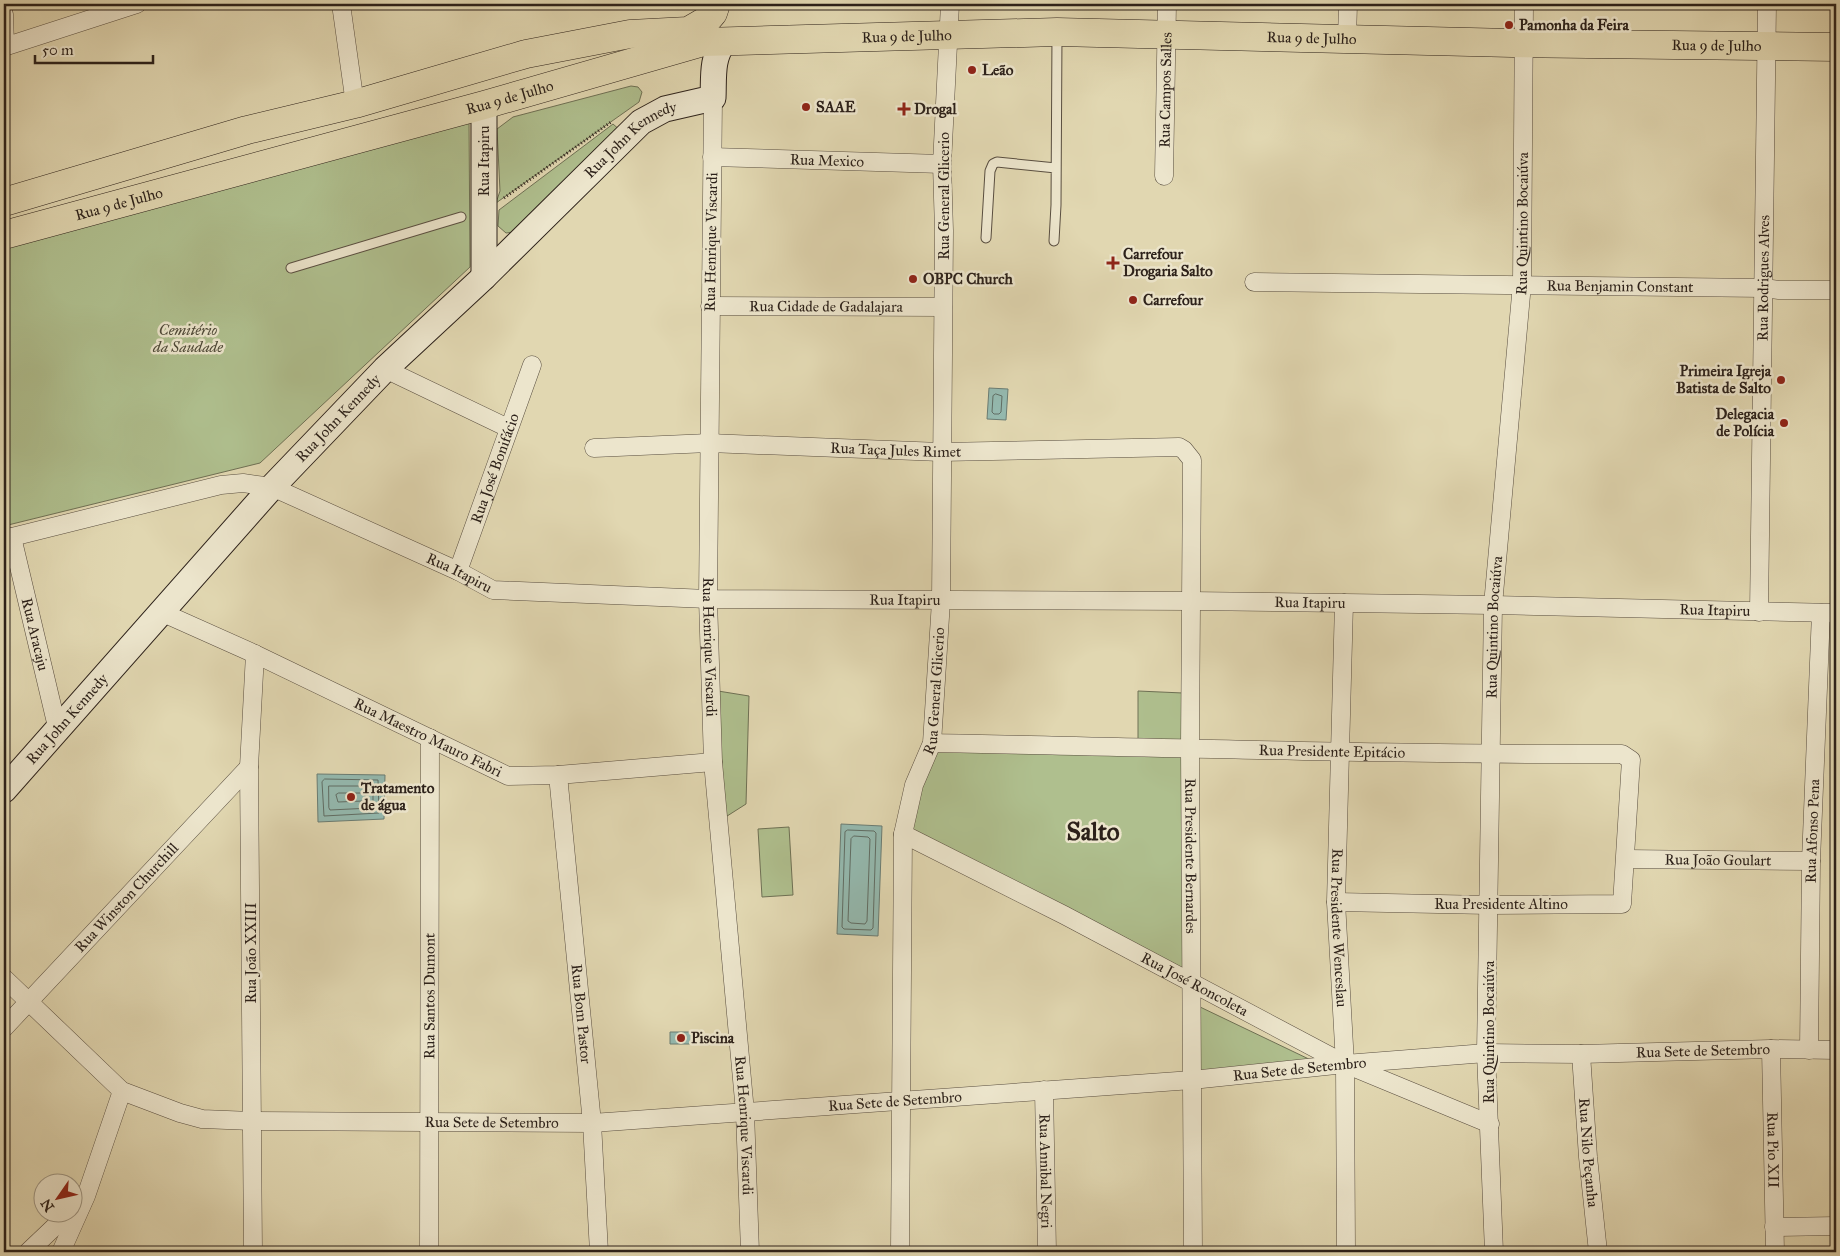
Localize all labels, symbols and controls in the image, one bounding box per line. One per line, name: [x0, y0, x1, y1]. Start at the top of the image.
place label: Pamonha da Feira: [1519, 16, 1629, 34]
marker: Pamonha da Feira: [1503, 19, 1515, 31]
street label: Rua 9 de Julho: [861, 26, 952, 47]
street label: Rua 9 de Julho: [1266, 28, 1357, 49]
scale bar: [35, 32, 152, 64]
street label: Rua Campos Salles: [1155, 32, 1176, 148]
street label: Rua 9 de Julho: [1671, 36, 1762, 56]
text: 50 m: [42, 41, 74, 59]
place label: Leão: [982, 61, 1014, 79]
marker: Leão: [966, 64, 978, 76]
street label: Rua 9 de Julho: [464, 76, 556, 118]
street label: Rua John Kennedy: [581, 97, 679, 182]
place label: SAAE: [816, 98, 856, 116]
place label: Drogal: [914, 100, 957, 119]
marker: SAAE: [800, 101, 812, 113]
marker: Drogal: [898, 103, 910, 115]
street label: Rua Itapiru: [475, 125, 493, 197]
street label: Rua General Glicerio: [935, 132, 953, 260]
street label: Rua Mexico: [790, 150, 865, 171]
street label: Rua Quintino Bocaiúva: [1512, 151, 1532, 296]
street label: Rua Henrique Viscardi: [701, 172, 722, 312]
street label: Rua 9 de Julho: [73, 183, 165, 224]
street label: Rua Rodrigues Alves: [1754, 215, 1773, 341]
place label: Carrefour Drogaria Salto: [1123, 245, 1213, 281]
marker: Carrefour Drogaria Salto: [1107, 257, 1119, 269]
place label: OBPC Church: [923, 270, 1013, 288]
marker: OBPC Church: [907, 273, 919, 285]
street label: Rua Benjamin Constant: [1546, 276, 1694, 296]
place label: Carrefour: [1143, 291, 1204, 309]
marker: Carrefour: [1127, 294, 1139, 306]
street label: Rua Cidade de Gadalajara: [749, 297, 904, 316]
park label: Cemitério da Saudade: [152, 321, 223, 356]
place label: Primeira Igreja Batista de Salto: [1676, 362, 1772, 397]
street label: Rua John Kennedy: [292, 370, 385, 466]
marker: Primeira Igreja Batista de Salto: [1775, 374, 1787, 386]
place label: Delegacia de Polícia: [1716, 405, 1775, 440]
street label: Rua José Bonifácio: [467, 411, 523, 526]
marker: Delegacia de Polícia: [1778, 417, 1790, 429]
street label: Rua Taça Jules Rimet: [830, 439, 962, 461]
street label: Rua Itapiru: [424, 549, 495, 597]
street label: Rua Quintino Bocaiúva: [1483, 554, 1506, 699]
street label: Rua Henrique Viscardi: [699, 577, 721, 717]
street label: Rua Itapiru: [869, 591, 941, 609]
street label: Rua Itapiru: [1274, 593, 1346, 612]
street label: Rua Aracaju: [18, 596, 52, 673]
street label: Rua Itapiru: [1679, 600, 1751, 620]
street label: Rua General Glicerio: [919, 626, 948, 757]
street label: Rua John Kennedy: [22, 669, 112, 768]
street label: Rua Maestro Mauro Fabri: [351, 694, 505, 781]
street label: Rua Presidente Epitácio: [1258, 741, 1406, 762]
street label: Rua Presidente Bernardes: [1181, 778, 1200, 934]
street label: Rua Afonso Pena: [1802, 778, 1823, 883]
place label: Tratamento de água: [360, 779, 435, 815]
marker: Tratamento de água: [345, 791, 357, 803]
district label: Salto: [1066, 816, 1120, 847]
street label: Rua Winston Churchill: [71, 838, 183, 956]
street label: Rua Presidente Wenceslau: [1327, 848, 1351, 1008]
street label: Rua João Goulart: [1665, 850, 1772, 870]
street label: Rua Presidente Altino: [1434, 895, 1568, 913]
street label: Rua João XXIII: [242, 902, 261, 1004]
street label: Rua Santos Dumont: [420, 932, 439, 1059]
street label: Rua José Roncoleta: [1138, 949, 1252, 1020]
street label: Rua Quintino Bocaiúva: [1480, 960, 1498, 1103]
street label: Rua Bom Pastor: [568, 963, 595, 1065]
place label: Piscina: [691, 1029, 735, 1047]
marker: Piscina: [675, 1032, 687, 1044]
street label: Rua Sete de Setembro: [1636, 1040, 1771, 1062]
street label: Rua Sete de Setembro: [1232, 1053, 1367, 1085]
street label: Rua Henrique Viscardi: [731, 1055, 757, 1195]
street label: Rua Sete de Setembro: [827, 1087, 963, 1115]
street label: Rua Nilo Peçanha: [1575, 1097, 1602, 1209]
street label: Rua Pio XII: [1763, 1112, 1783, 1188]
street label: Rua Sete de Setembro: [425, 1113, 559, 1132]
street label: Rua Annibal Negri: [1035, 1113, 1056, 1229]
north arrow: [32, 1174, 82, 1224]
text: N: [37, 1195, 58, 1215]

